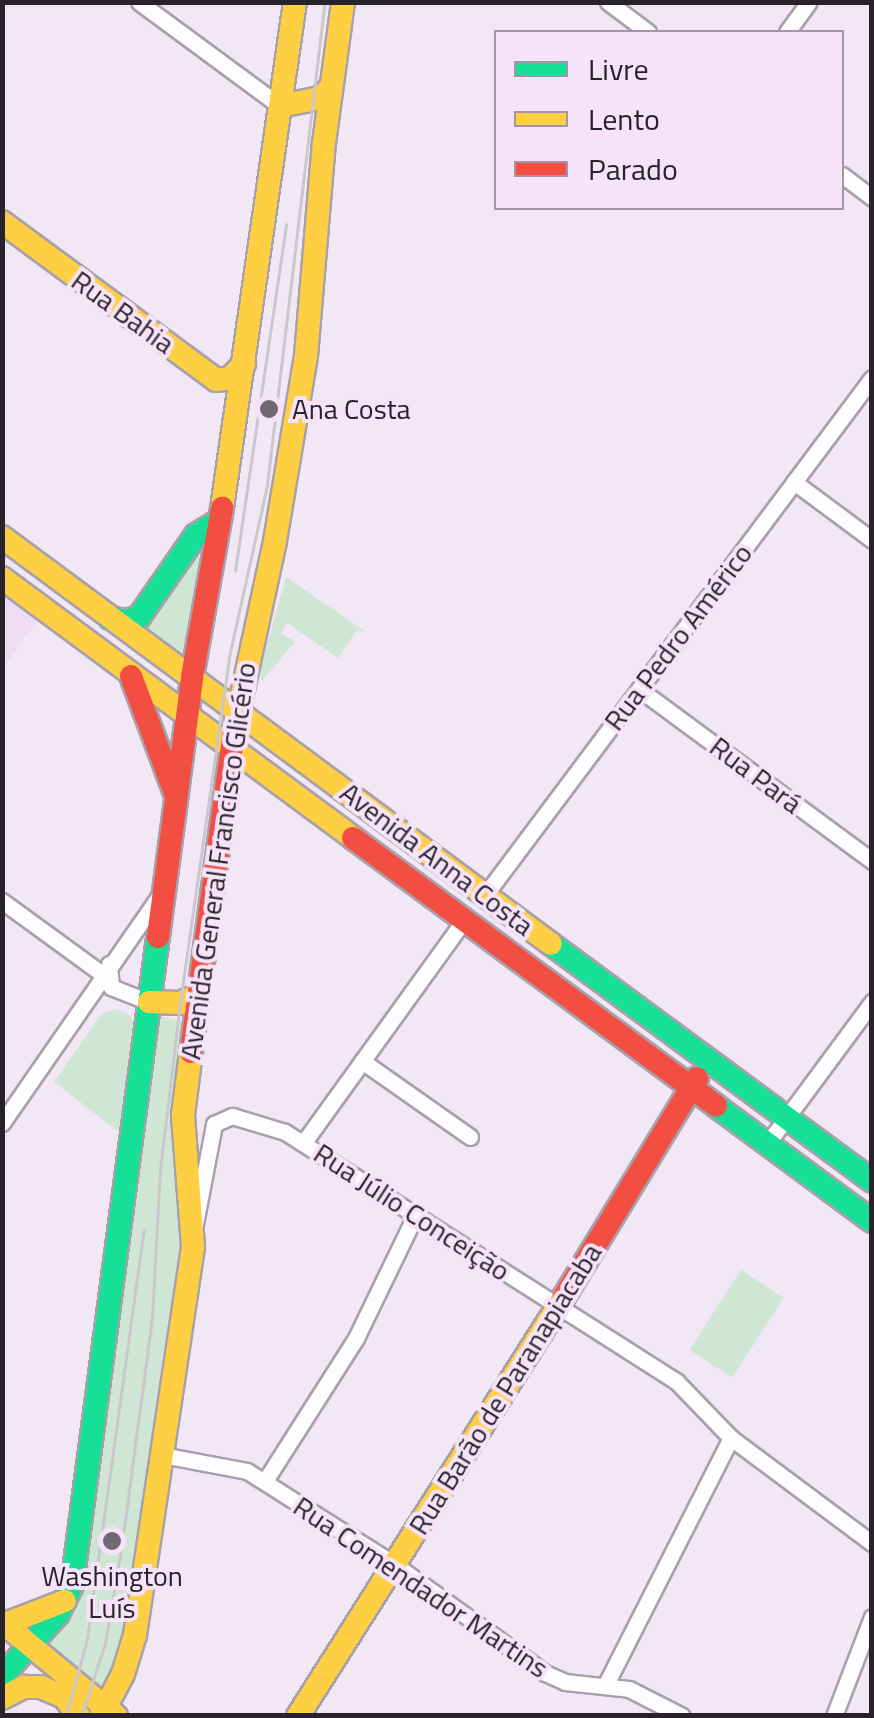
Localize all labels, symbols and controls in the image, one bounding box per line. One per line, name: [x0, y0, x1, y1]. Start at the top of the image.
legend: [494, 30, 844, 210]
text: Livre: [588, 46, 649, 92]
text: Lento: [588, 96, 660, 142]
text: Parado: [588, 146, 678, 192]
street label: Rua Bahia: [65, 264, 181, 360]
place label: Ana Costa: [292, 392, 411, 426]
marker: Ana Costa: [256, 396, 282, 422]
street label: Rua Pedro Américo: [597, 537, 759, 737]
street label: Avenida General Francisco Glicério: [173, 660, 263, 1062]
street label: Rua Pará: [703, 730, 809, 820]
street label: Avenida Anna Costa: [334, 775, 540, 943]
street label: Rua Júlio Conceição: [308, 1136, 516, 1288]
street label: Rua Barão de Paranapiacaba: [402, 1237, 608, 1541]
street label: Rua Comendador Martins: [287, 1489, 555, 1685]
marker: Washington Luís: [99, 1528, 125, 1554]
place label: Washington Luís: [41, 1559, 183, 1625]

